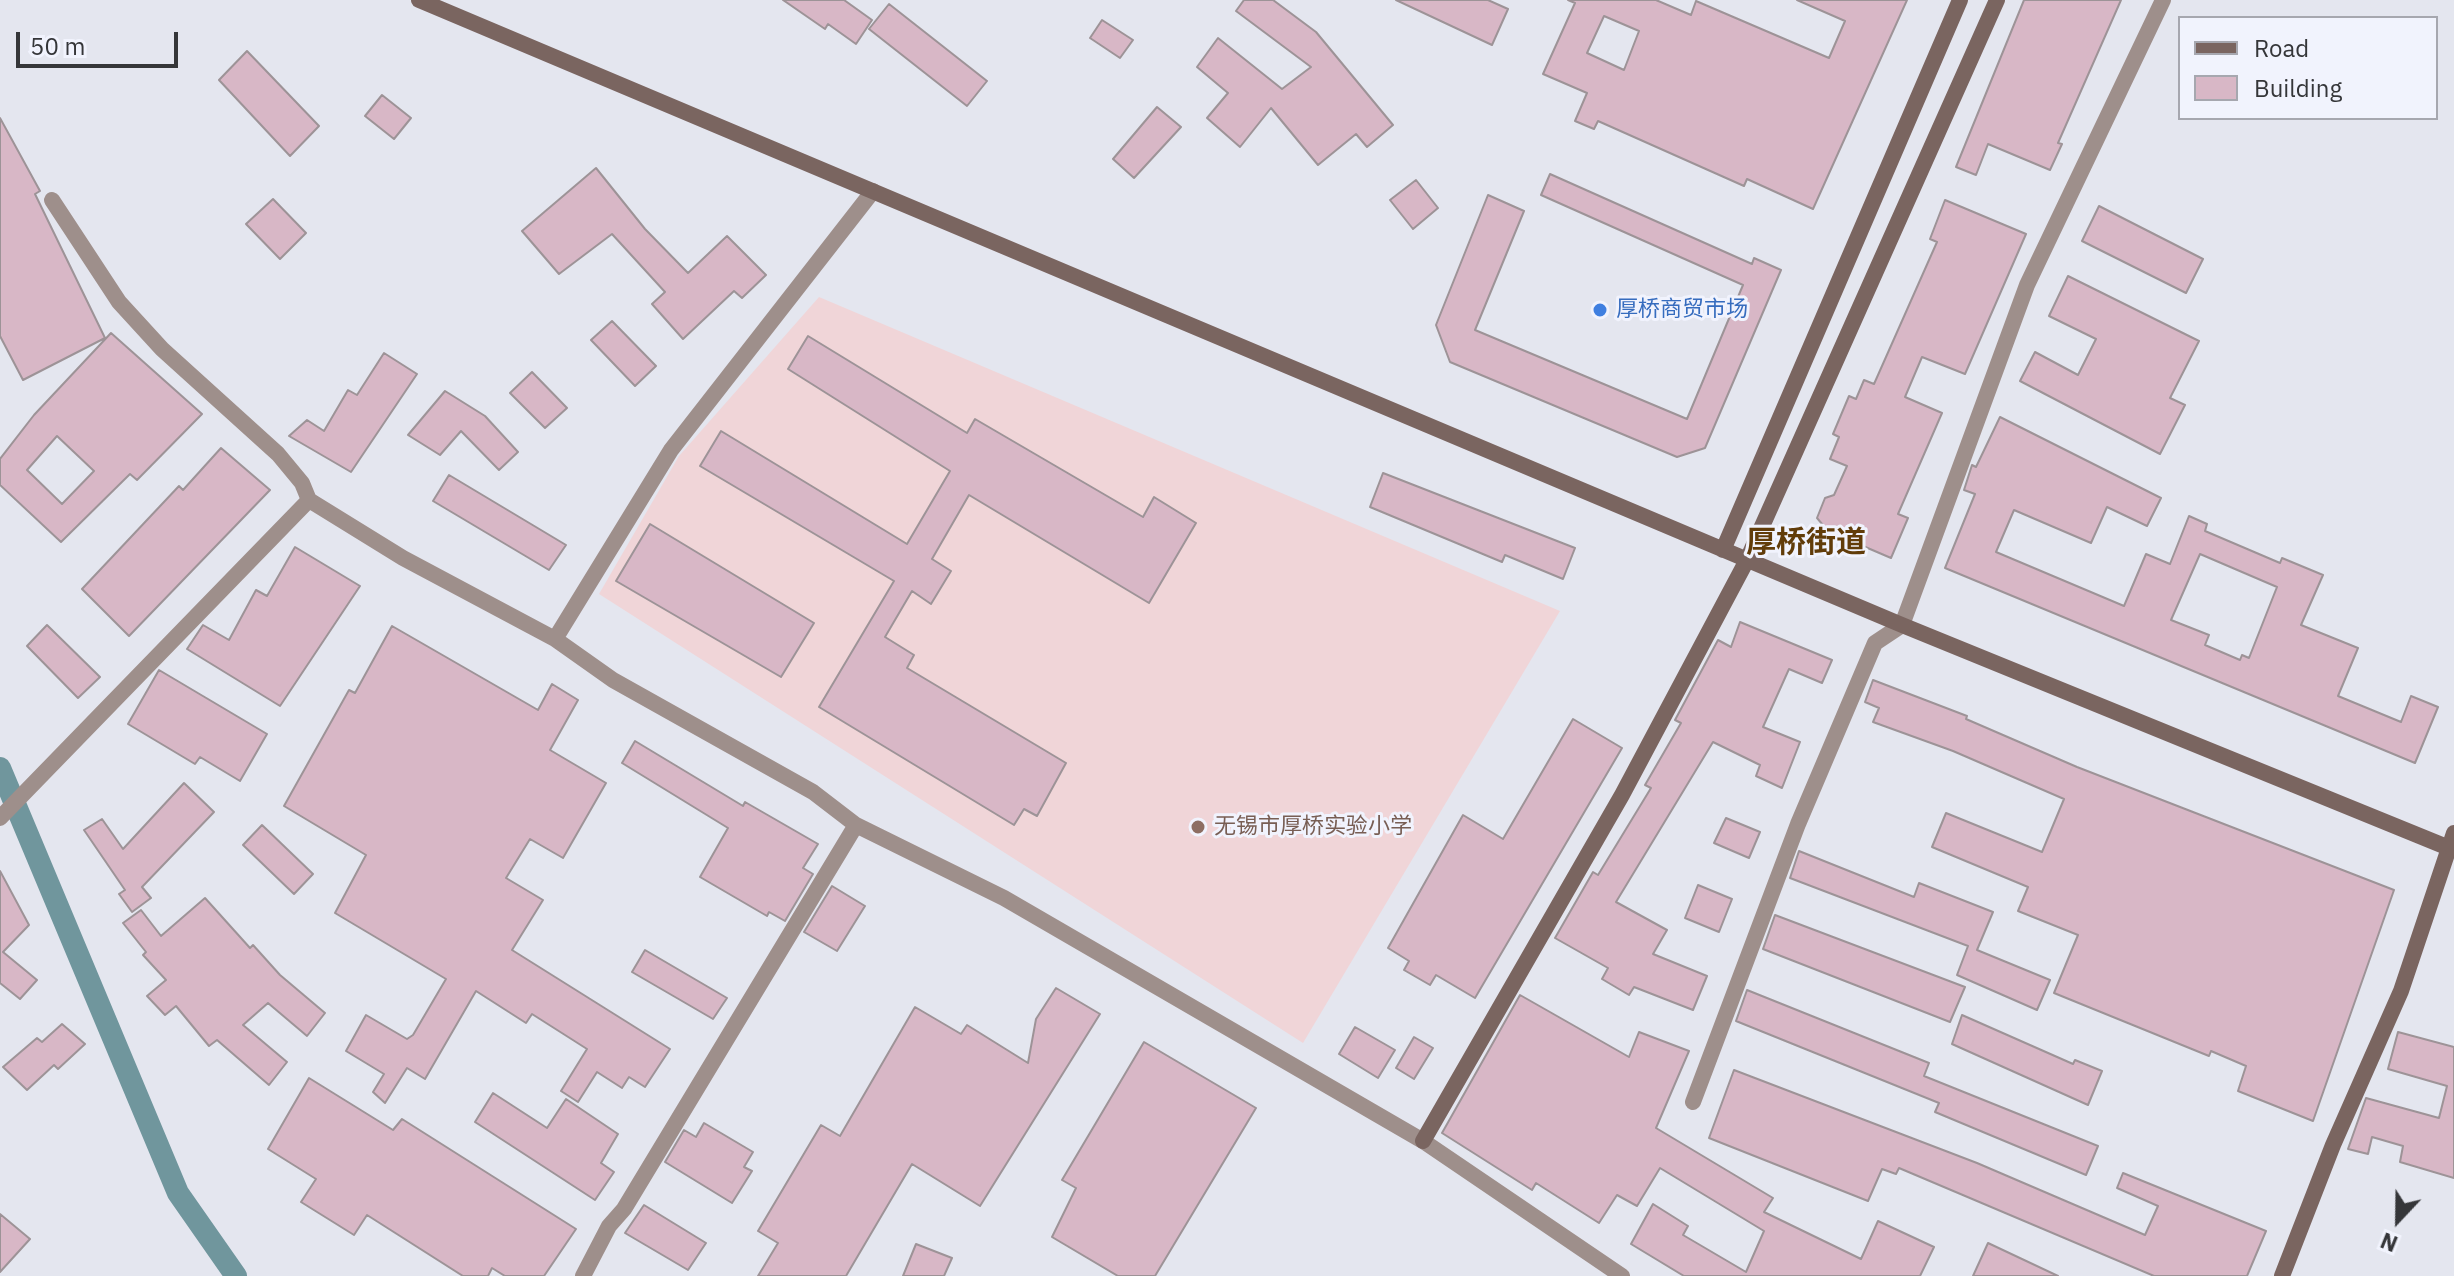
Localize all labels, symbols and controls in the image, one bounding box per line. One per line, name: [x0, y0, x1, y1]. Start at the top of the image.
scale bar: [20, 16, 182, 66]
legend: [2178, 16, 2438, 120]
text: 50 m: [30, 30, 85, 62]
text: Road: [2254, 32, 2309, 64]
text: Building: [2254, 72, 2342, 104]
place label: 厚桥商贸市场: [1616, 297, 1748, 323]
marker: 厚桥商贸市场: [1591, 301, 1609, 319]
district label: 厚桥街道: [1746, 525, 1866, 561]
place label: 无锡市厚桥实验小学: [1214, 814, 1412, 840]
marker: 无锡市厚桥实验小学: [1189, 818, 1207, 836]
north arrow: [2358, 1180, 2438, 1260]
text: N: [2376, 1226, 2402, 1259]

